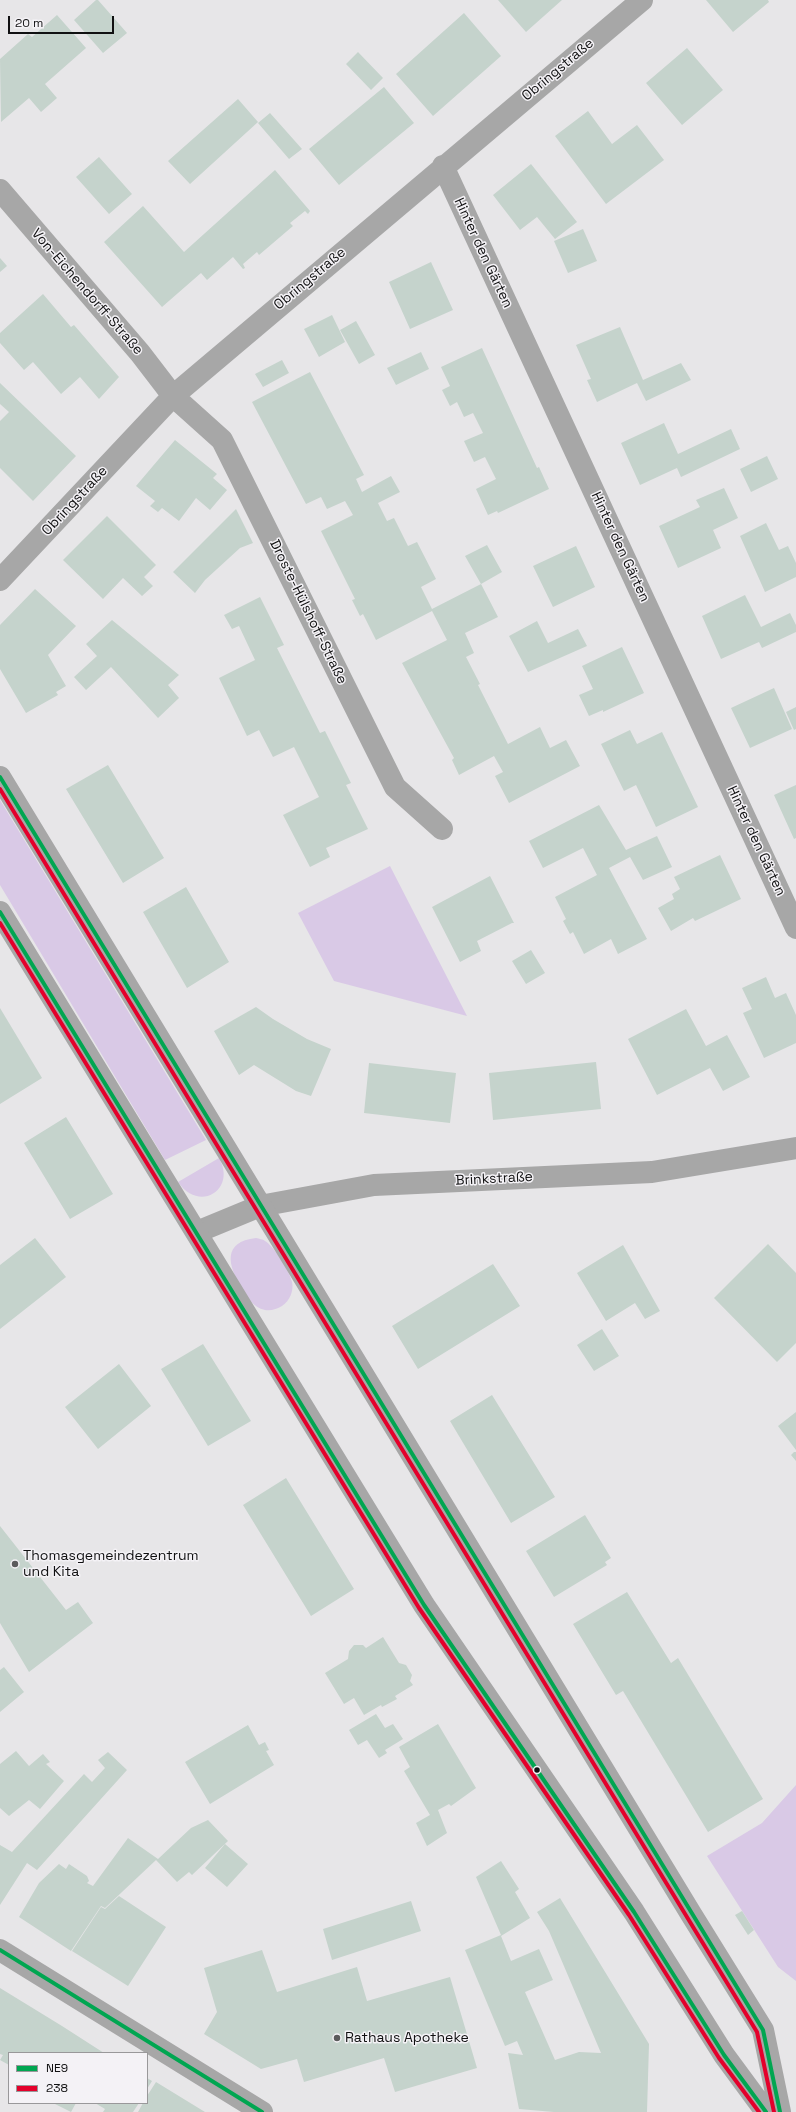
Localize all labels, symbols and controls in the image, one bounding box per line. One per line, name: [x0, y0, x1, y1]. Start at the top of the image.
scale bar: [10, 8, 116, 34]
text: 20 m: [15, 15, 43, 31]
street label: Obringstraße: [519, 35, 597, 105]
street label: Hinter den Gärten: [450, 195, 516, 311]
street label: Von-Eichendorff-Straße: [28, 225, 146, 359]
street label: Obringstraße: [271, 244, 349, 314]
street label: Obringstraße: [39, 463, 111, 539]
street label: Hinter den Gärten: [587, 489, 653, 605]
street label: Droste-Hülshoff-Straße: [266, 537, 350, 687]
street label: Hinter den Gärten: [723, 783, 789, 899]
street label: Brinkstraße: [455, 1169, 533, 1189]
place label: Thomasgemeindezentrum und Kita: [23, 1548, 199, 1580]
marker: Thomasgemeindezentrum und Kita: [10, 1559, 20, 1569]
unlabelled marker: [532, 1765, 542, 1775]
place label: Rathaus Apotheke: [345, 2030, 469, 2046]
marker: Rathaus Apotheke: [332, 2033, 342, 2043]
legend: [8, 2052, 148, 2104]
text: NE9: [46, 2060, 68, 2076]
text: 238: [46, 2080, 68, 2096]

